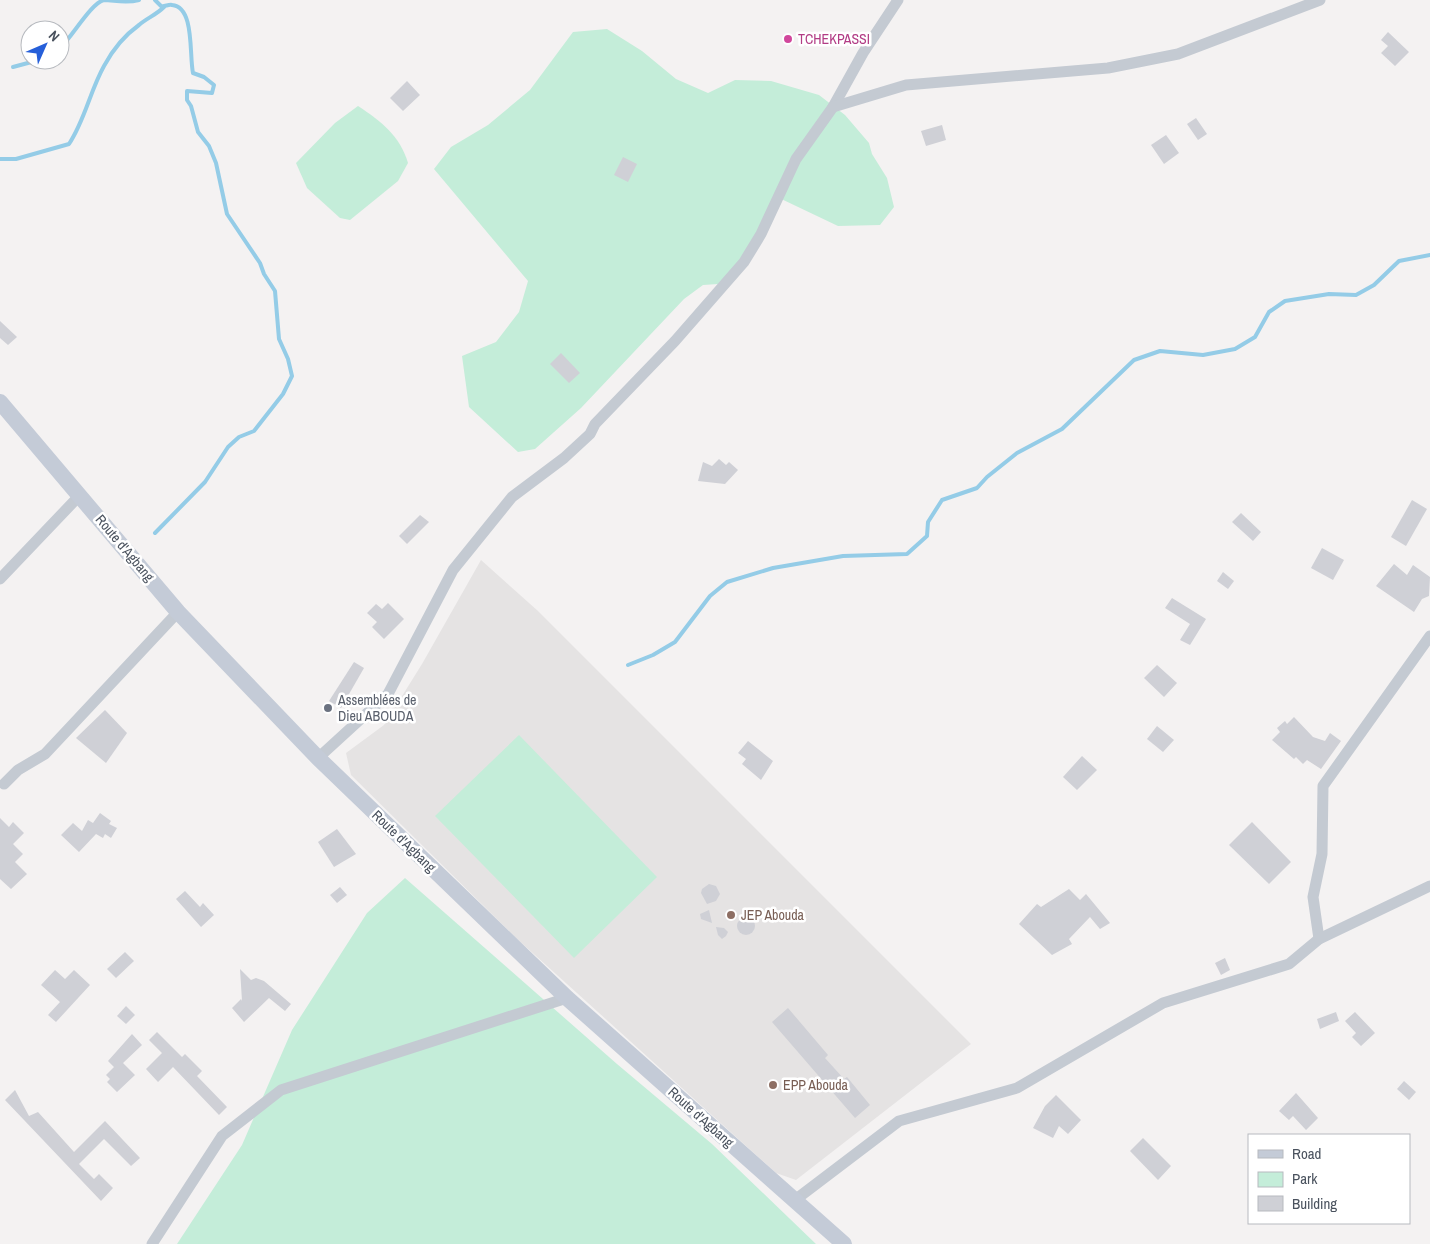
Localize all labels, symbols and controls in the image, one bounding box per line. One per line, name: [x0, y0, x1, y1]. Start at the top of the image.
north arrow: [20, 20, 70, 70]
text: N: [45, 27, 63, 45]
place label: TCHEKPASSI: [798, 30, 870, 48]
marker: TCHEKPASSI: [782, 33, 794, 45]
street label: Route d'Agbang: [92, 511, 159, 586]
place label: Assemblées de Dieu ABOUDA: [337, 691, 416, 725]
marker: Assemblées de Dieu ABOUDA: [322, 702, 334, 714]
street label: Route d'Agbang: [368, 806, 440, 876]
place label: JEP Abouda: [741, 906, 805, 924]
marker: JEP Abouda: [725, 909, 737, 921]
place label: EPP Abouda: [783, 1076, 849, 1094]
marker: EPP Abouda: [767, 1079, 779, 1091]
street label: Route d'Agbang: [665, 1083, 738, 1152]
legend: [1248, 1134, 1410, 1224]
text: Road: [1292, 1143, 1321, 1164]
text: Park: [1292, 1168, 1318, 1189]
text: Building: [1292, 1193, 1337, 1214]

